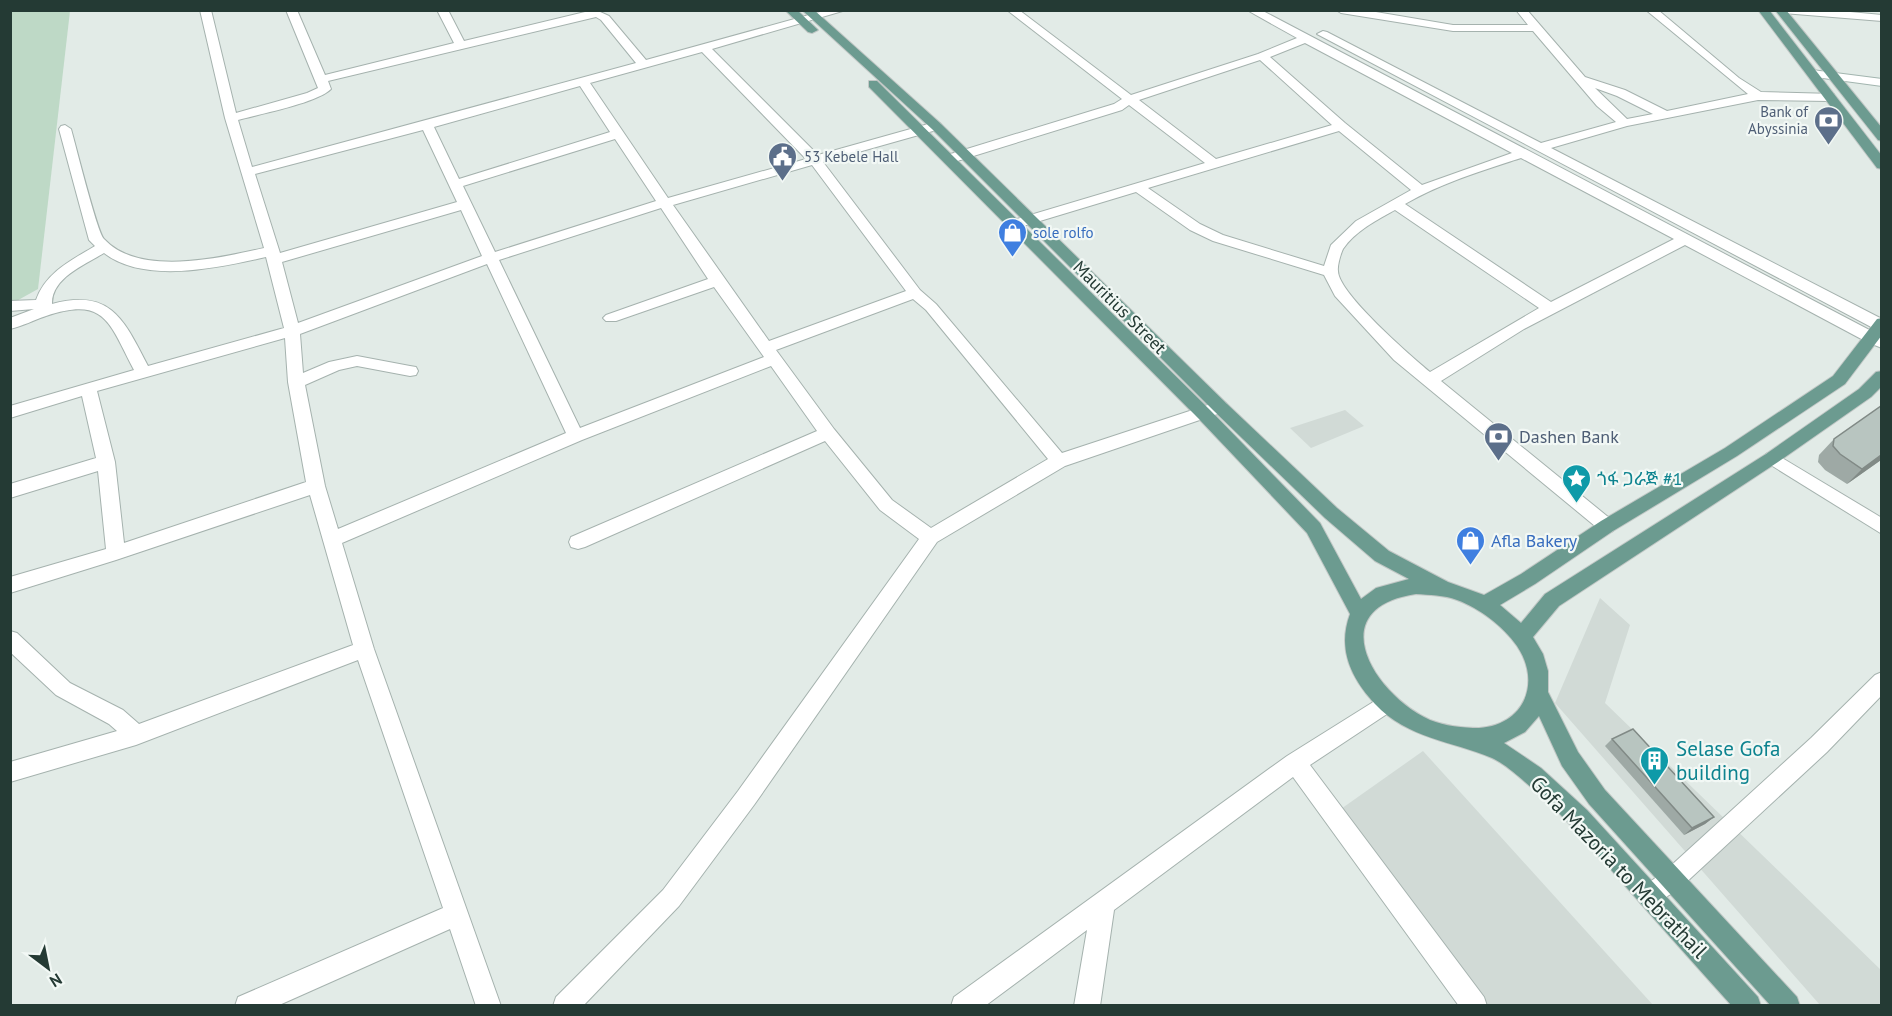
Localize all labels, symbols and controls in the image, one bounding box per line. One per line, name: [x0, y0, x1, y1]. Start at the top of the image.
place label: Bank of Abyssinia: [1748, 102, 1809, 138]
bank icon: Bank of Abyssinia: [1813, 104, 1845, 146]
public building icon: 53 Kebele Hall: [767, 140, 799, 182]
place label: 53 Kebele Hall: [804, 147, 899, 166]
shop icon: sole rolfo: [996, 216, 1028, 258]
place label: sole rolfo: [1033, 223, 1094, 242]
street label: Mauritius Street: [1068, 255, 1172, 359]
bank icon: Dashen Bank: [1482, 420, 1514, 462]
place label: Dashen Bank: [1519, 425, 1619, 448]
place icon: ጎፋ ጋራጅ #1: [1560, 462, 1592, 504]
place label: ጎፋ ጋራጅ #1: [1597, 467, 1683, 490]
shop icon: Afla Bakery: [1454, 524, 1486, 566]
place label: Afla Bakery: [1491, 529, 1578, 552]
place label: Selase Gofa building: [1676, 735, 1780, 786]
building icon: Selase Gofa building: [1639, 744, 1671, 786]
street label: Gofa Mazoria to Mebrathail: [1525, 770, 1713, 964]
north arrow: [18, 938, 78, 998]
text: N: [46, 969, 66, 992]

